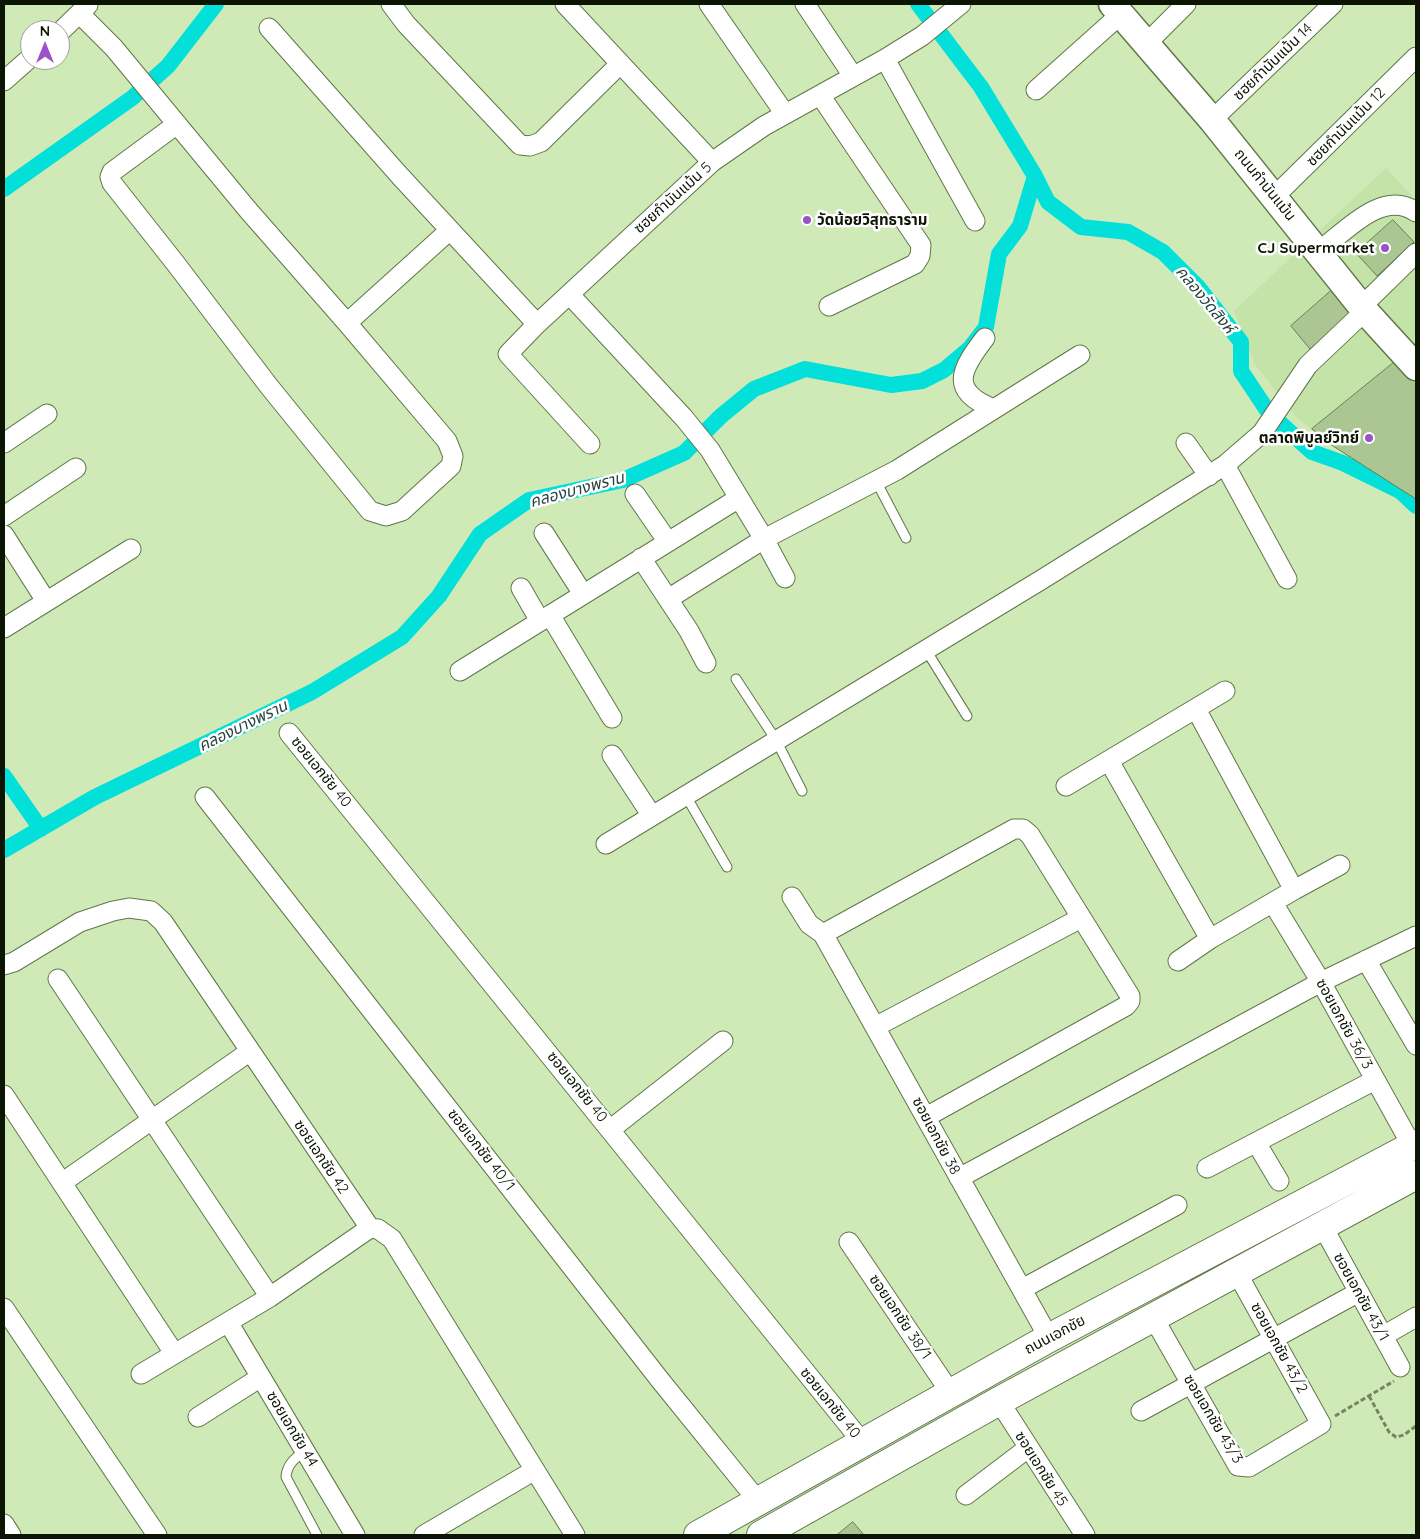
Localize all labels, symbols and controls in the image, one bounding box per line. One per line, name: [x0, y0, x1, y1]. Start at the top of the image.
north arrow: [20, 20, 70, 70]
street label: ซฮยกำนันแม้น 14: [1230, 20, 1316, 104]
text: N: [40, 22, 50, 40]
street label: ซฮยกำนันแม้น 12: [1303, 84, 1389, 170]
street label: ถนนกำนันแม้น: [1230, 145, 1300, 225]
street label: ซฮยกำนันแม้น 5: [630, 158, 716, 238]
place label: วัดน้อยวิสุทธาราม: [817, 211, 927, 229]
marker: วัดน้อยวิสุทธาราม: [801, 214, 813, 226]
place label: CJ Supermarket: [1258, 239, 1375, 257]
marker: CJ Supermarket: [1379, 242, 1391, 254]
water label: คลองวัดสิงห์: [1171, 263, 1239, 337]
place label: ตลาดพิบูลย์วิทย์: [1259, 429, 1359, 447]
marker: ตลาดพิบูลย์วิทย์: [1363, 432, 1375, 444]
water label: คลองบางพราน: [528, 468, 626, 512]
water label: คลองบางพราน: [195, 696, 291, 756]
street label: ซอยเอกชัย 40: [287, 733, 355, 811]
street label: ซอยเอกชัย 36/3: [1312, 976, 1376, 1072]
street label: ซอยเอกชัย 40: [543, 1048, 611, 1126]
street label: ซอยเอกชัย 38: [908, 1094, 964, 1178]
street label: ซอยเอกชัย 40/1: [443, 1105, 519, 1195]
street label: ซอยเอกชัย 42: [290, 1117, 352, 1197]
street label: ซอยเอกชัย 43/1: [1329, 1250, 1393, 1344]
street label: ซอยเอกชัย 38/1: [865, 1271, 935, 1363]
street label: ซอยเอกชัย 43/2: [1247, 1300, 1311, 1396]
street label: ถนนเอกชัย: [1021, 1311, 1089, 1359]
street label: ซอยเอกชัย 40: [796, 1364, 864, 1442]
street label: ซอยเอกชัย 43/3: [1179, 1371, 1247, 1467]
street label: ซอยเอกชัย 44: [262, 1388, 322, 1470]
street label: ซอยเอกชัย 45: [1011, 1428, 1071, 1510]

